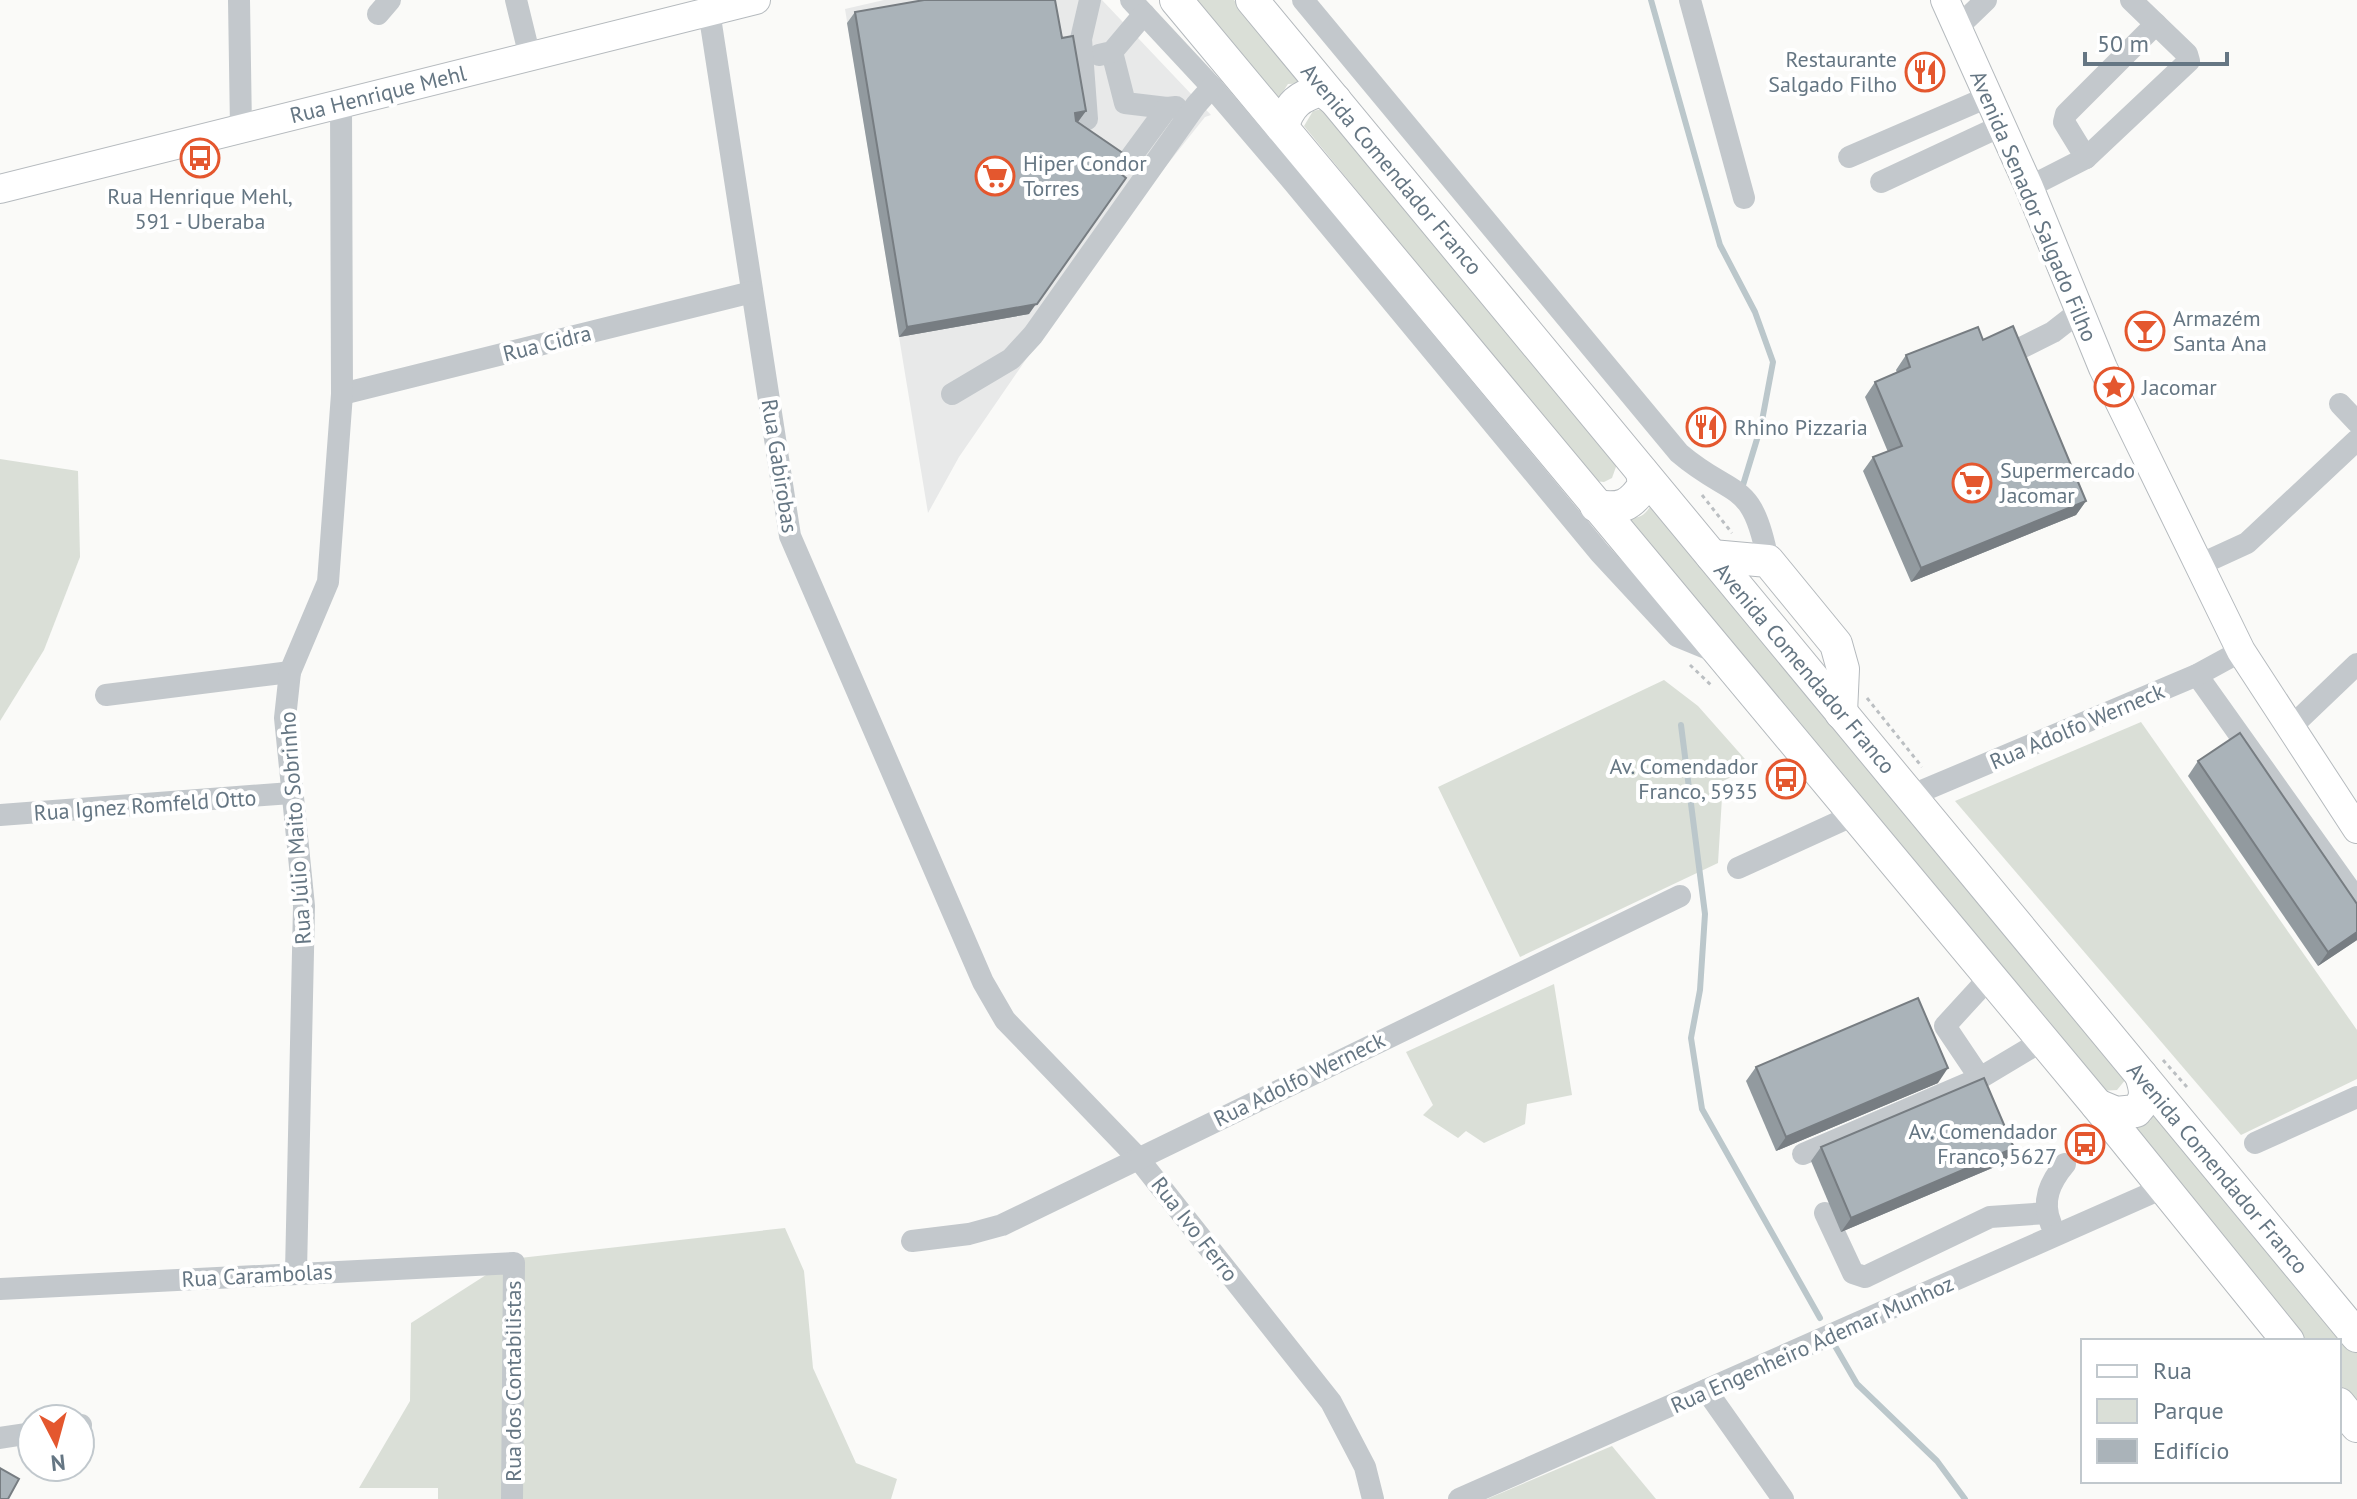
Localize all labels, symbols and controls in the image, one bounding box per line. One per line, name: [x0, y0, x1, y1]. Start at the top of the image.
scale bar: [2085, 16, 2227, 66]
text: 50 m: [2097, 28, 2149, 59]
place label: Restaurante Salgado Filho: [1768, 45, 1897, 98]
restaurant icon: Restaurante Salgado Filho: [1904, 51, 1946, 93]
street label: Rua Henrique Mehl: [287, 58, 470, 129]
street label: Avenida Comendador Franco: [1295, 58, 1489, 280]
street label: Avenida Senador Salgado Filho: [1964, 66, 2104, 346]
bus stop icon: Rua Henrique Mehl, 591 - Uberaba: [179, 137, 221, 179]
place label: Hiper Condor Torres: [1023, 149, 1147, 202]
supermarket icon: Hiper Condor Torres: [974, 155, 1016, 197]
place label: Rua Henrique Mehl, 591 - Uberaba: [107, 182, 293, 235]
place label: Armazém Santa Ana: [2173, 304, 2267, 357]
bar icon: Armazém Santa Ana: [2124, 310, 2166, 352]
street label: Rua Cidra: [500, 319, 594, 367]
place icon: Jacomar: [2093, 366, 2135, 408]
place label: Jacomar: [2141, 373, 2217, 401]
street label: Rua Gabirobas: [756, 397, 804, 535]
restaurant icon: Rhino Pizzaria: [1685, 406, 1727, 448]
place label: Rhino Pizzaria: [1734, 413, 1868, 441]
place label: Supermercado Jacomar: [1999, 456, 2135, 509]
supermarket icon: Supermercado Jacomar: [1951, 462, 1993, 504]
street label: Avenida Comendador Franco: [1708, 557, 1902, 779]
street label: Rua Adolfo Werneck: [1985, 676, 2169, 775]
street label: Rua Júlio Maito Sobrinho: [273, 711, 317, 945]
place label: Av. Comendador Franco, 5935: [1609, 752, 1759, 805]
bus stop icon: Av. Comendador Franco, 5935: [1765, 758, 1807, 800]
street label: Rua Ignez Romfeld Otto: [33, 783, 257, 827]
street label: Rua Adolfo Werneck: [1209, 1025, 1390, 1133]
street label: Avenida Comendador Franco: [2121, 1057, 2315, 1279]
place label: Av. Comendador Franco, 5627: [1908, 1117, 2058, 1170]
bus stop icon: Av. Comendador Franco, 5627: [2064, 1123, 2106, 1165]
street label: Rua Ivo Ferro: [1145, 1171, 1245, 1287]
street label: Rua Carambolas: [181, 1257, 333, 1293]
street label: Rua Engenheiro Ademar Munhoz: [1666, 1269, 1958, 1419]
street label: Rua dos Contabilistas: [499, 1280, 527, 1482]
legend: [2081, 1339, 2341, 1483]
text: Rua: [2153, 1355, 2192, 1386]
text: Parque: [2153, 1395, 2224, 1426]
north arrow: [16, 1403, 96, 1483]
text: Edifício: [2153, 1435, 2229, 1466]
text: N: [49, 1448, 67, 1478]

